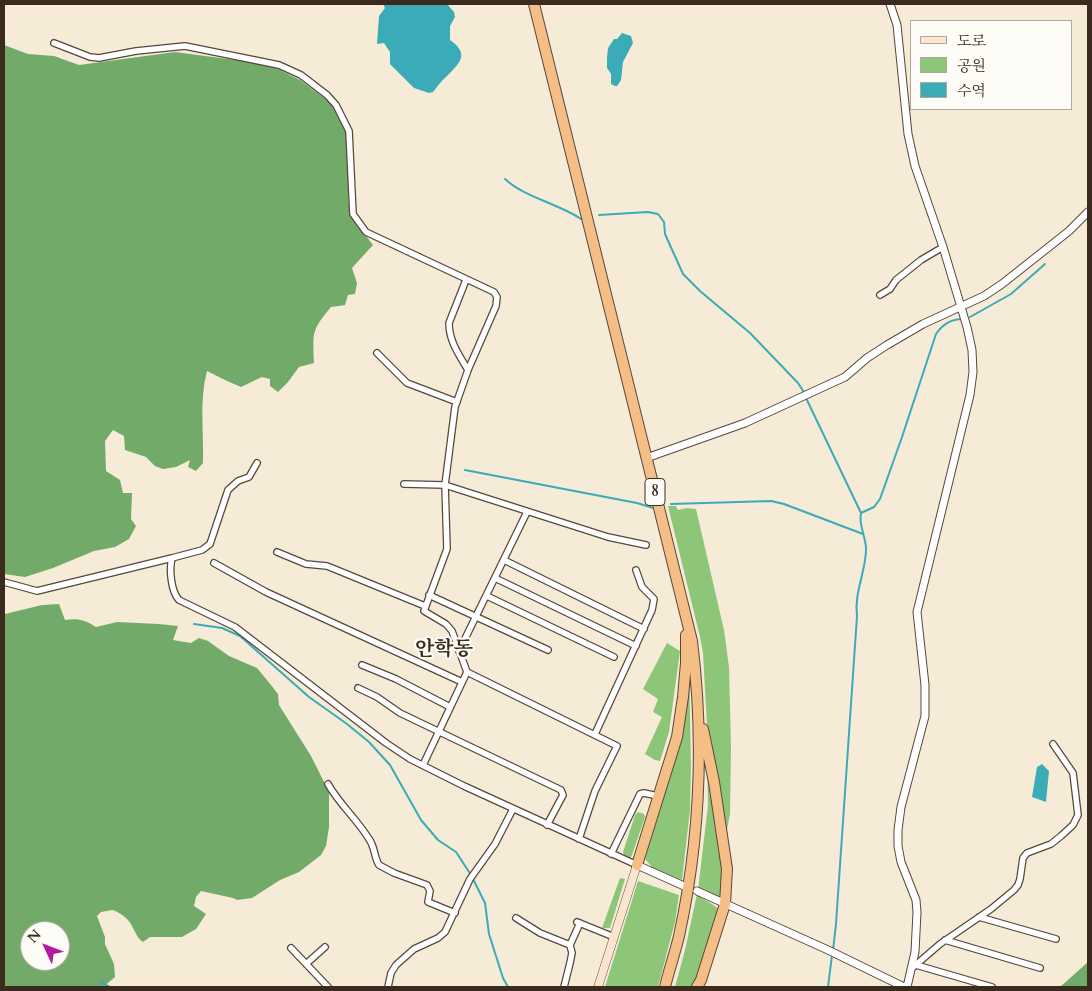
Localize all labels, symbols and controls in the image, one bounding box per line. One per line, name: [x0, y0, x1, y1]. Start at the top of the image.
legend: [910, 20, 1072, 110]
text: 도로: [957, 31, 986, 51]
text: 공원: [957, 56, 986, 76]
text: 수역: [957, 81, 986, 101]
road number: 8: [645, 478, 665, 506]
district label: 안학동: [415, 638, 473, 662]
north arrow: [20, 921, 70, 971]
text: N: [23, 925, 45, 947]

